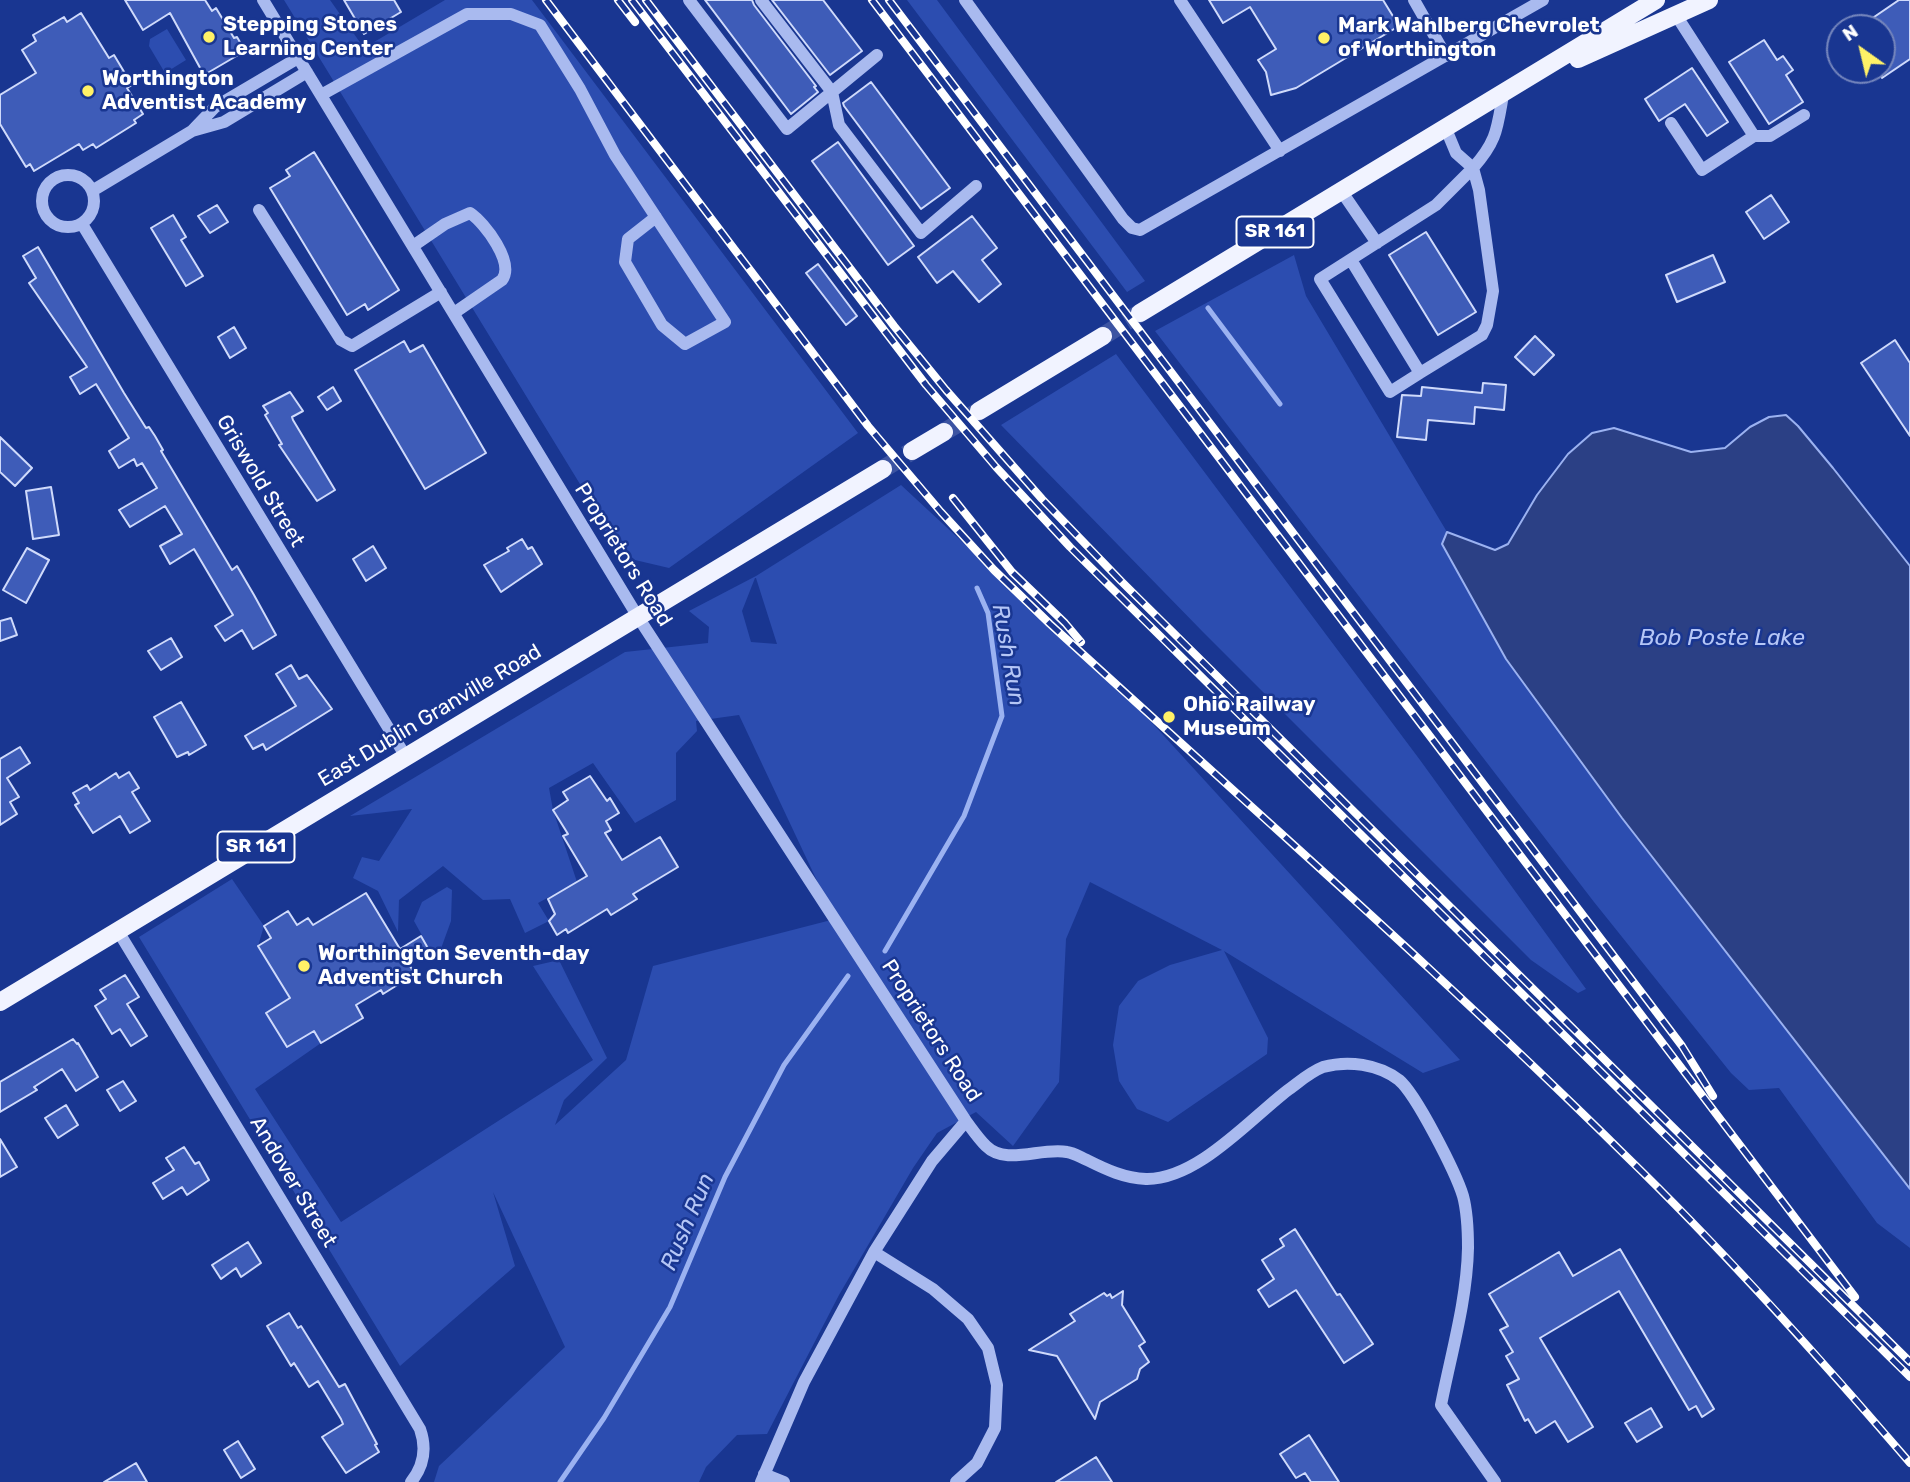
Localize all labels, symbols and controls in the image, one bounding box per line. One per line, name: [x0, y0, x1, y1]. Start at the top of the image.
place label: Stepping Stones Learning Center: [223, 12, 397, 62]
place label: Mark Wahlberg Chevrolet of Worthington: [1338, 13, 1600, 63]
north arrow: [1826, 14, 1896, 84]
text: N: [1838, 19, 1862, 46]
marker: Stepping Stones Learning Center: [201, 29, 217, 45]
marker: Mark Wahlberg Chevrolet of Worthington: [1316, 30, 1332, 46]
place label: Worthington Adventist Academy: [102, 66, 307, 116]
marker: Worthington Adventist Academy: [80, 83, 96, 99]
road number: SR 161: [1236, 216, 1314, 248]
street label: Griswold Street: [211, 410, 309, 552]
street label: Proprietors Road: [569, 479, 677, 631]
water label: Rush Run: [985, 602, 1031, 708]
water label: Bob Poste Lake: [1639, 624, 1805, 652]
street label: East Dublin Granville Road: [314, 639, 546, 793]
place label: Ohio Railway Museum: [1183, 692, 1316, 742]
marker: Ohio Railway Museum: [1161, 709, 1177, 725]
road number: SR 161: [218, 832, 294, 862]
place label: Worthington Seventh-day Adventist Church: [318, 941, 590, 991]
street label: Proprietors Road: [876, 955, 986, 1107]
marker: Worthington Seventh-day Adventist Church: [296, 958, 312, 974]
street label: Andover Street: [244, 1112, 342, 1252]
water label: Rush Run: [655, 1169, 721, 1275]

